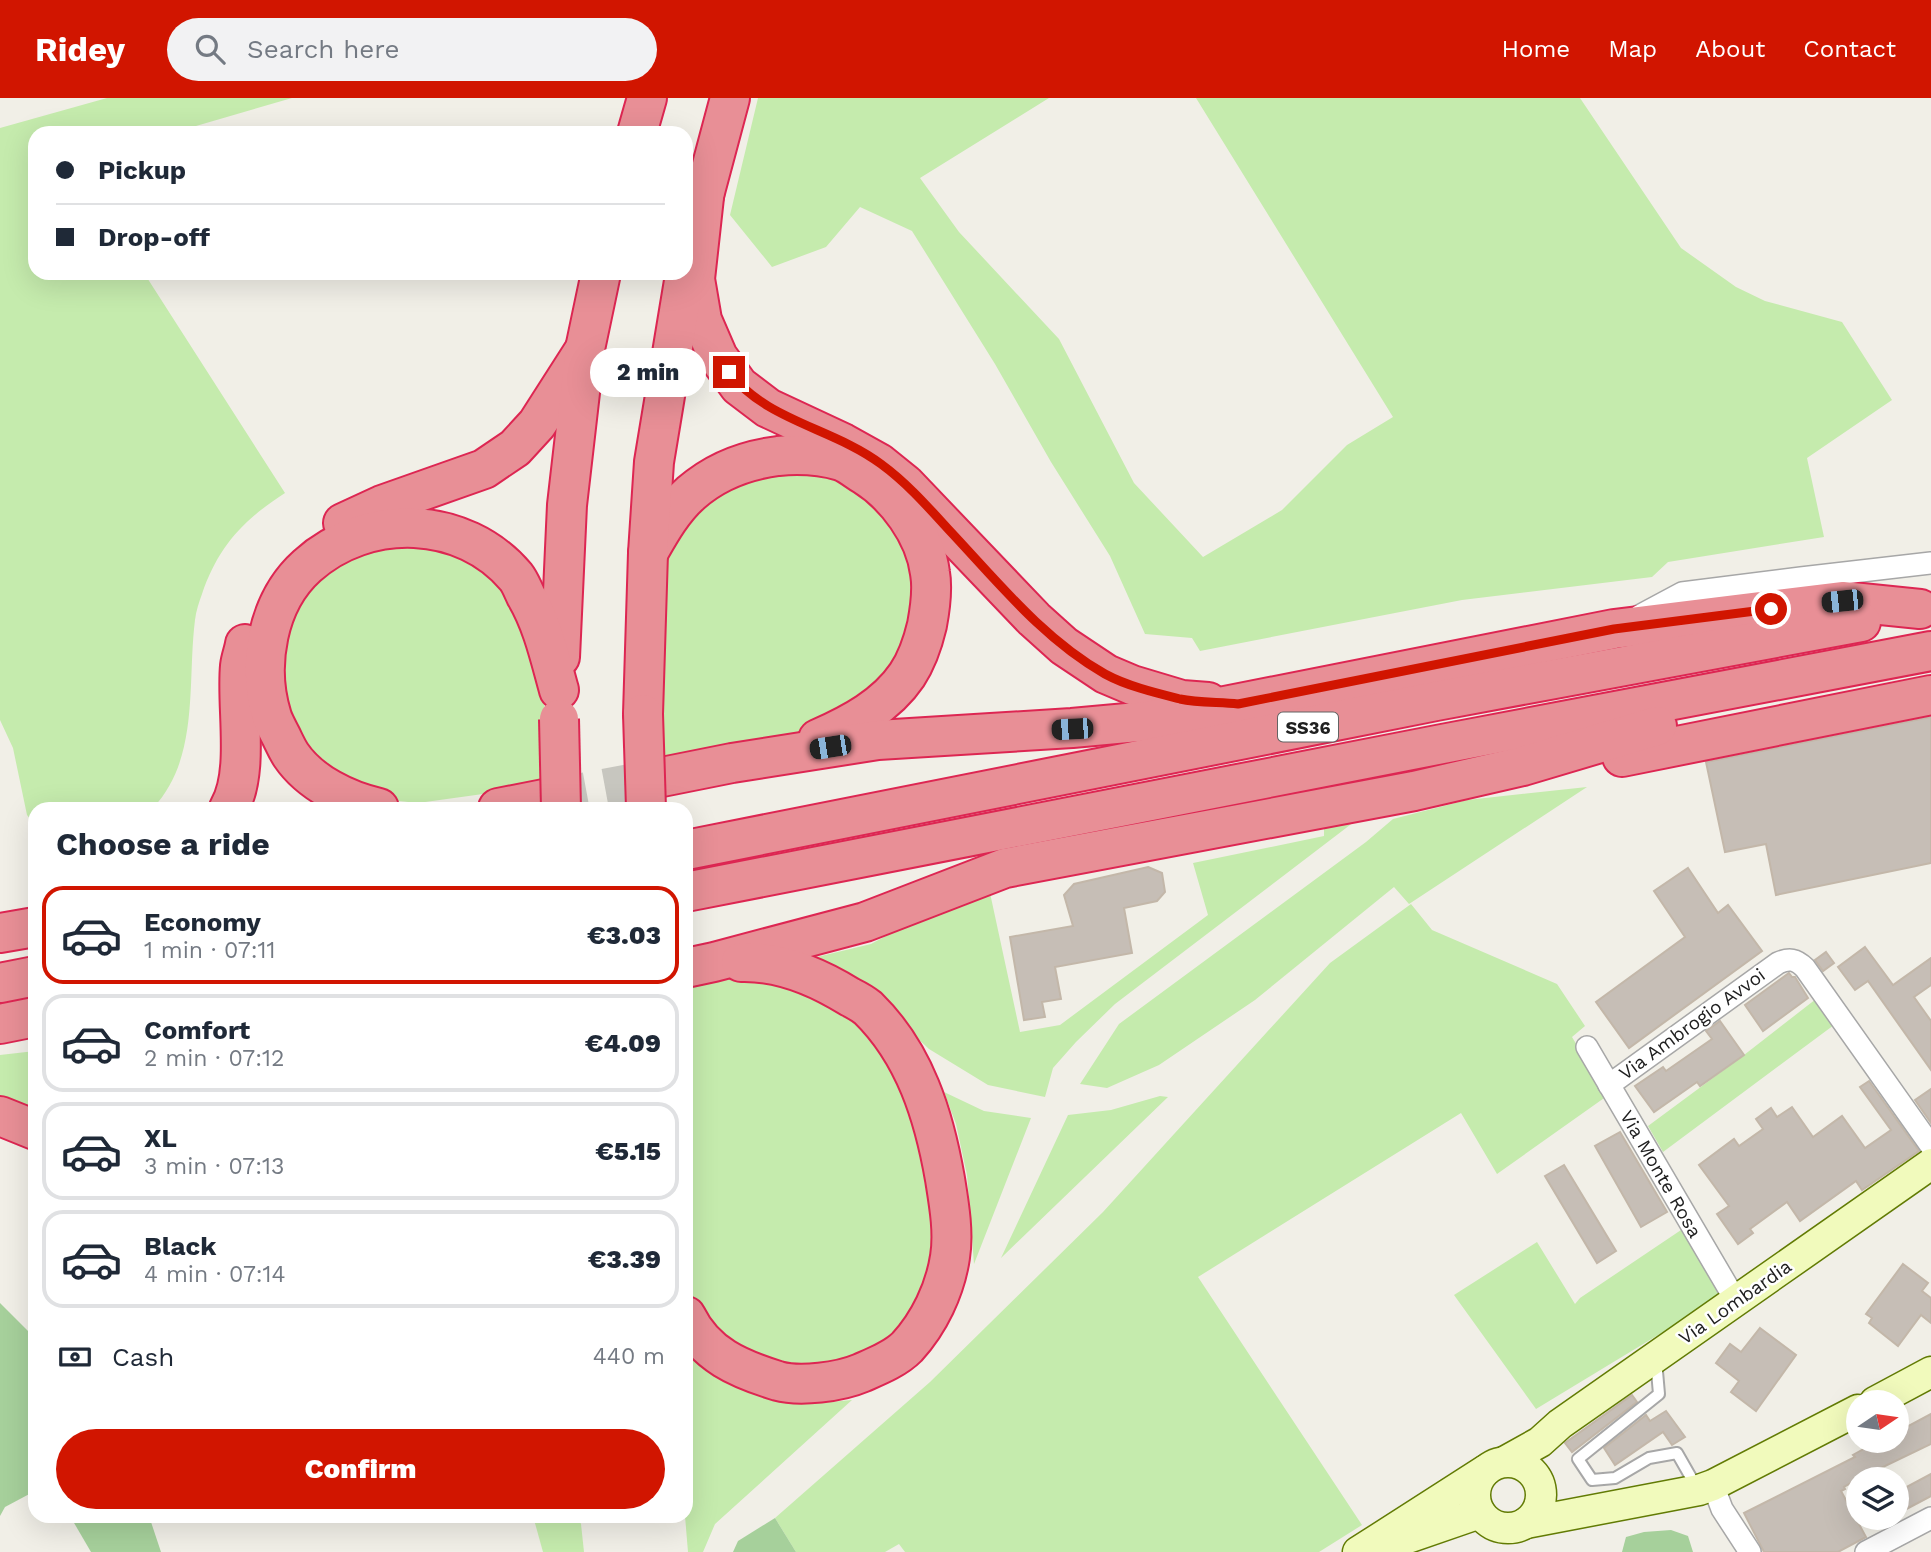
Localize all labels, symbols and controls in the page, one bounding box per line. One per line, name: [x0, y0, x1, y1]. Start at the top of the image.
search box: [167, 18, 657, 81]
text: Ridey: [35, 30, 125, 69]
icon: search: [191, 30, 229, 68]
text: Search here: [247, 34, 399, 64]
text: Home: [1502, 35, 1570, 63]
text: Map: [1608, 35, 1657, 63]
text: About: [1695, 35, 1765, 63]
text: Contact: [1803, 35, 1896, 63]
text: Pickup: [98, 155, 186, 185]
text: Drop-off: [98, 222, 210, 252]
callout: 2 min: [589, 348, 704, 396]
route end: [713, 356, 745, 388]
text: 2 min: [617, 359, 679, 386]
car: [1821, 588, 1864, 614]
route start: [1755, 593, 1787, 625]
road number: SS36: [1278, 712, 1338, 742]
car: [1051, 717, 1094, 741]
car: [808, 733, 853, 761]
text: Choose a ride: [56, 825, 270, 863]
icon: car: [60, 904, 123, 967]
text: Economy: [144, 907, 261, 937]
text: €3.03: [587, 920, 661, 950]
text: 1 min · 07:11: [144, 937, 275, 964]
street label: Via Ambrogio Avvoi: [1614, 963, 1770, 1085]
icon: car: [60, 1012, 123, 1075]
text: Comfort: [144, 1015, 250, 1045]
text: €4.09: [585, 1028, 661, 1058]
text: 2 min · 07:12: [144, 1045, 284, 1072]
street label: Via Monte Rosa: [1615, 1106, 1707, 1242]
icon: car: [60, 1120, 123, 1183]
text: XL: [144, 1123, 177, 1153]
text: €5.15: [596, 1136, 661, 1166]
text: 3 min · 07:13: [144, 1153, 284, 1180]
icon: car: [60, 1228, 123, 1291]
text: Black: [144, 1231, 216, 1261]
text: €3.39: [588, 1244, 661, 1274]
street label: Via Lombardia: [1674, 1254, 1796, 1349]
text: 4 min · 07:14: [144, 1261, 286, 1288]
icon: cash: [56, 1338, 94, 1376]
text: Cash: [112, 1342, 174, 1372]
text: 440 m: [593, 1343, 665, 1370]
north arrow: [1846, 1390, 1909, 1452]
map controls: [1846, 1390, 1909, 1530]
button: Confirm: [56, 1429, 665, 1509]
button: layers: [1846, 1467, 1909, 1530]

